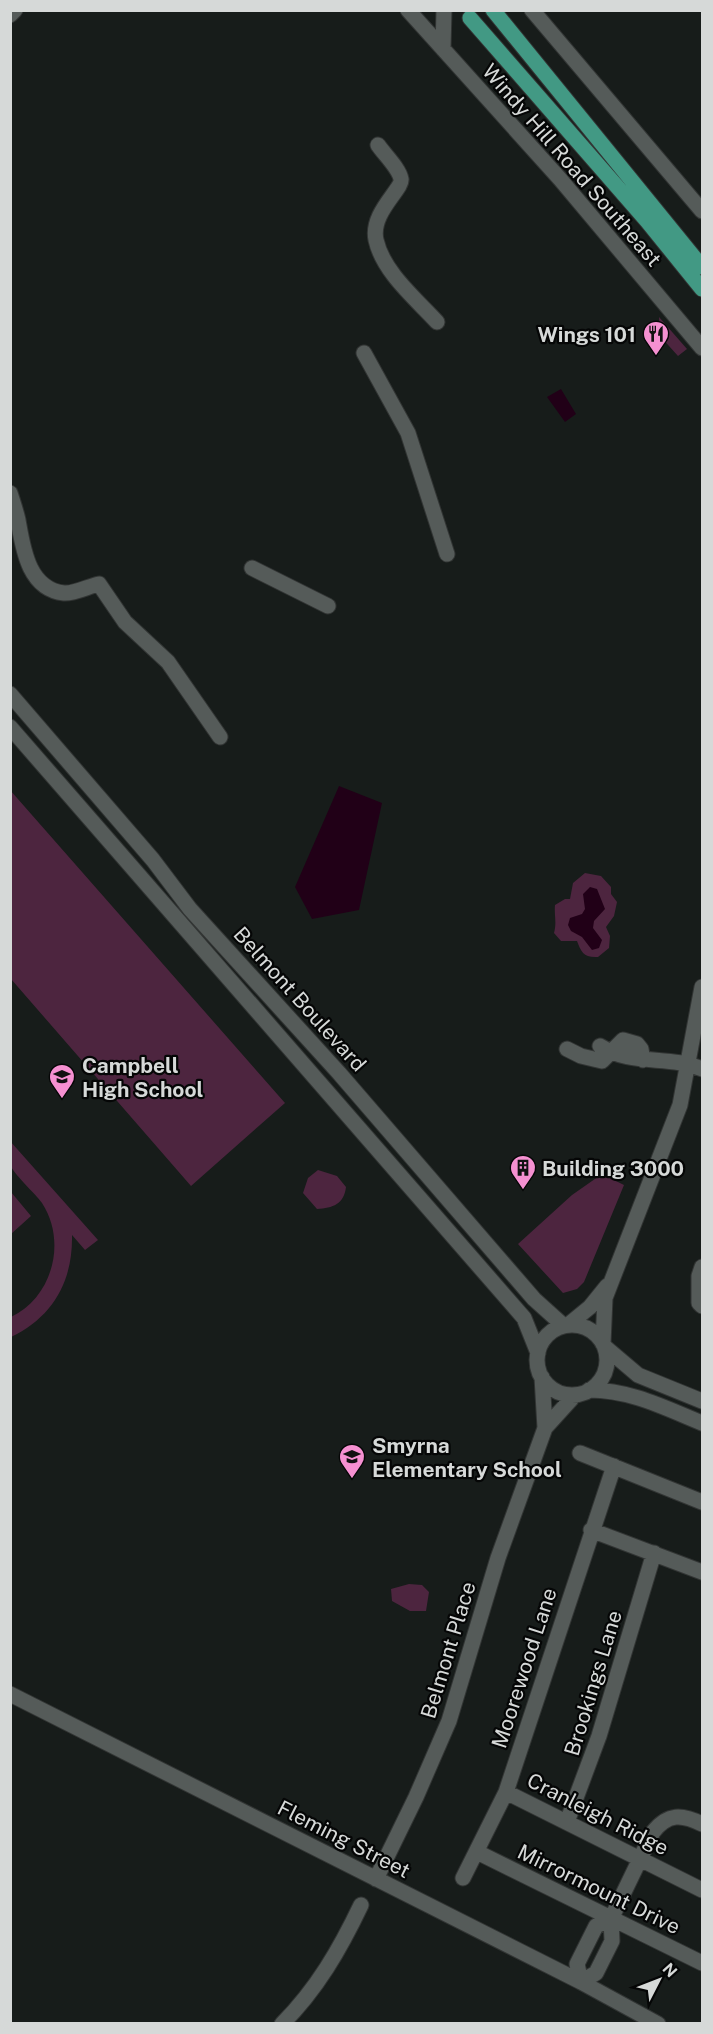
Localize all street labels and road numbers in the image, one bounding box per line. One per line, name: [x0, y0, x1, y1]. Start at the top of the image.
street label: Windy Hill Road Southeast: [477, 59, 667, 271]
street label: Belmont Boulevard: [229, 922, 371, 1076]
street label: Belmont Place: [415, 1579, 481, 1721]
street label: Moorewood Lane: [486, 1585, 562, 1751]
street label: Brookings Lane: [559, 1607, 627, 1759]
street label: Cranleigh Ridge: [523, 1768, 673, 1860]
street label: Fleming Street: [274, 1795, 414, 1883]
street label: Mirrormount Drive: [514, 1839, 684, 1939]

